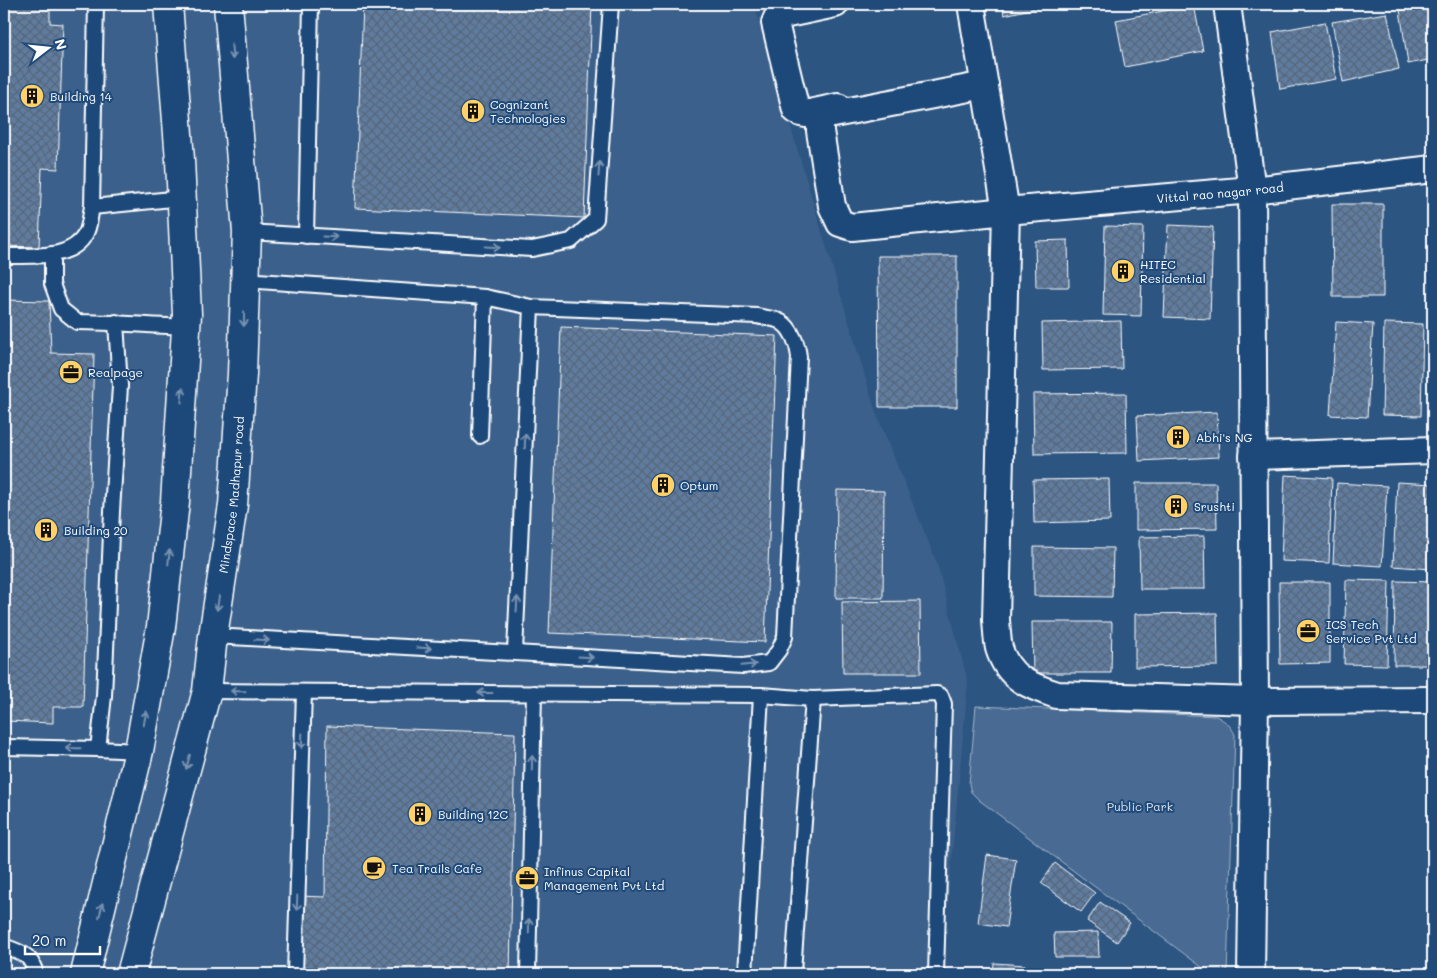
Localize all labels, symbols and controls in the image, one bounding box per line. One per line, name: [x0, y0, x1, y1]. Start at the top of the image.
north arrow: [22, 22, 72, 72]
text: N: [50, 37, 72, 52]
one-way arrow: [227, 44, 237, 60]
building icon: Building 14: [19, 83, 45, 109]
place label: Building 14: [50, 88, 112, 104]
place label: Cognizant Technologies: [490, 96, 566, 126]
building icon: Cognizant Technologies: [460, 98, 486, 124]
one-way arrow: [595, 161, 604, 177]
street label: Vittal rao nagar road: [1156, 178, 1285, 206]
one-way arrow: [322, 232, 338, 241]
one-way arrow: [484, 242, 500, 251]
place label: HITEC Residential: [1140, 256, 1206, 286]
building icon: HITEC Residential: [1110, 258, 1136, 284]
one-way arrow: [239, 310, 249, 327]
office icon: Realpage: [58, 359, 84, 385]
place label: Realpage: [88, 364, 143, 380]
one-way arrow: [178, 387, 187, 403]
street label: Mindspace Madhapur road: [215, 415, 247, 574]
building icon: Abhi's NG: [1165, 424, 1191, 450]
place label: Abhi's NG: [1196, 429, 1253, 445]
one-way arrow: [520, 434, 530, 450]
building icon: Optum: [650, 472, 676, 498]
place label: Optum: [680, 477, 718, 493]
building icon: Srushti: [1163, 493, 1189, 519]
place label: Srushti: [1194, 498, 1235, 514]
building icon: Building 20: [33, 517, 59, 543]
place label: Building 20: [64, 522, 128, 538]
one-way arrow: [164, 549, 174, 565]
one-way arrow: [213, 594, 223, 610]
one-way arrow: [513, 596, 522, 612]
place label: ICS Tech Service Pvt Ltd: [1326, 616, 1417, 646]
office icon: ICS Tech Service Pvt Ltd: [1295, 618, 1321, 644]
one-way arrow: [254, 635, 270, 644]
one-way arrow: [416, 643, 432, 652]
one-way arrow: [578, 652, 594, 661]
one-way arrow: [740, 660, 756, 670]
one-way arrow: [230, 687, 246, 696]
one-way arrow: [477, 688, 494, 698]
one-way arrow: [141, 710, 151, 726]
one-way arrow: [298, 733, 307, 749]
one-way arrow: [65, 743, 82, 753]
one-way arrow: [183, 754, 192, 770]
one-way arrow: [528, 755, 537, 771]
park label: Public Park: [1107, 798, 1173, 814]
building icon: Building 12C: [407, 801, 433, 827]
place label: Building 12C: [438, 806, 508, 822]
cafe icon: Tea Trails Cafe: [361, 855, 387, 881]
place label: Tea Trails Cafe: [392, 860, 482, 876]
place label: Infinus Capital Management Pvt Ltd: [544, 863, 665, 893]
office icon: Infinus Capital Management Pvt Ltd: [514, 865, 540, 891]
one-way arrow: [293, 895, 302, 911]
one-way arrow: [96, 902, 106, 918]
one-way arrow: [524, 918, 534, 934]
scale bar: [25, 923, 100, 955]
text: 20 m: [32, 930, 66, 950]

